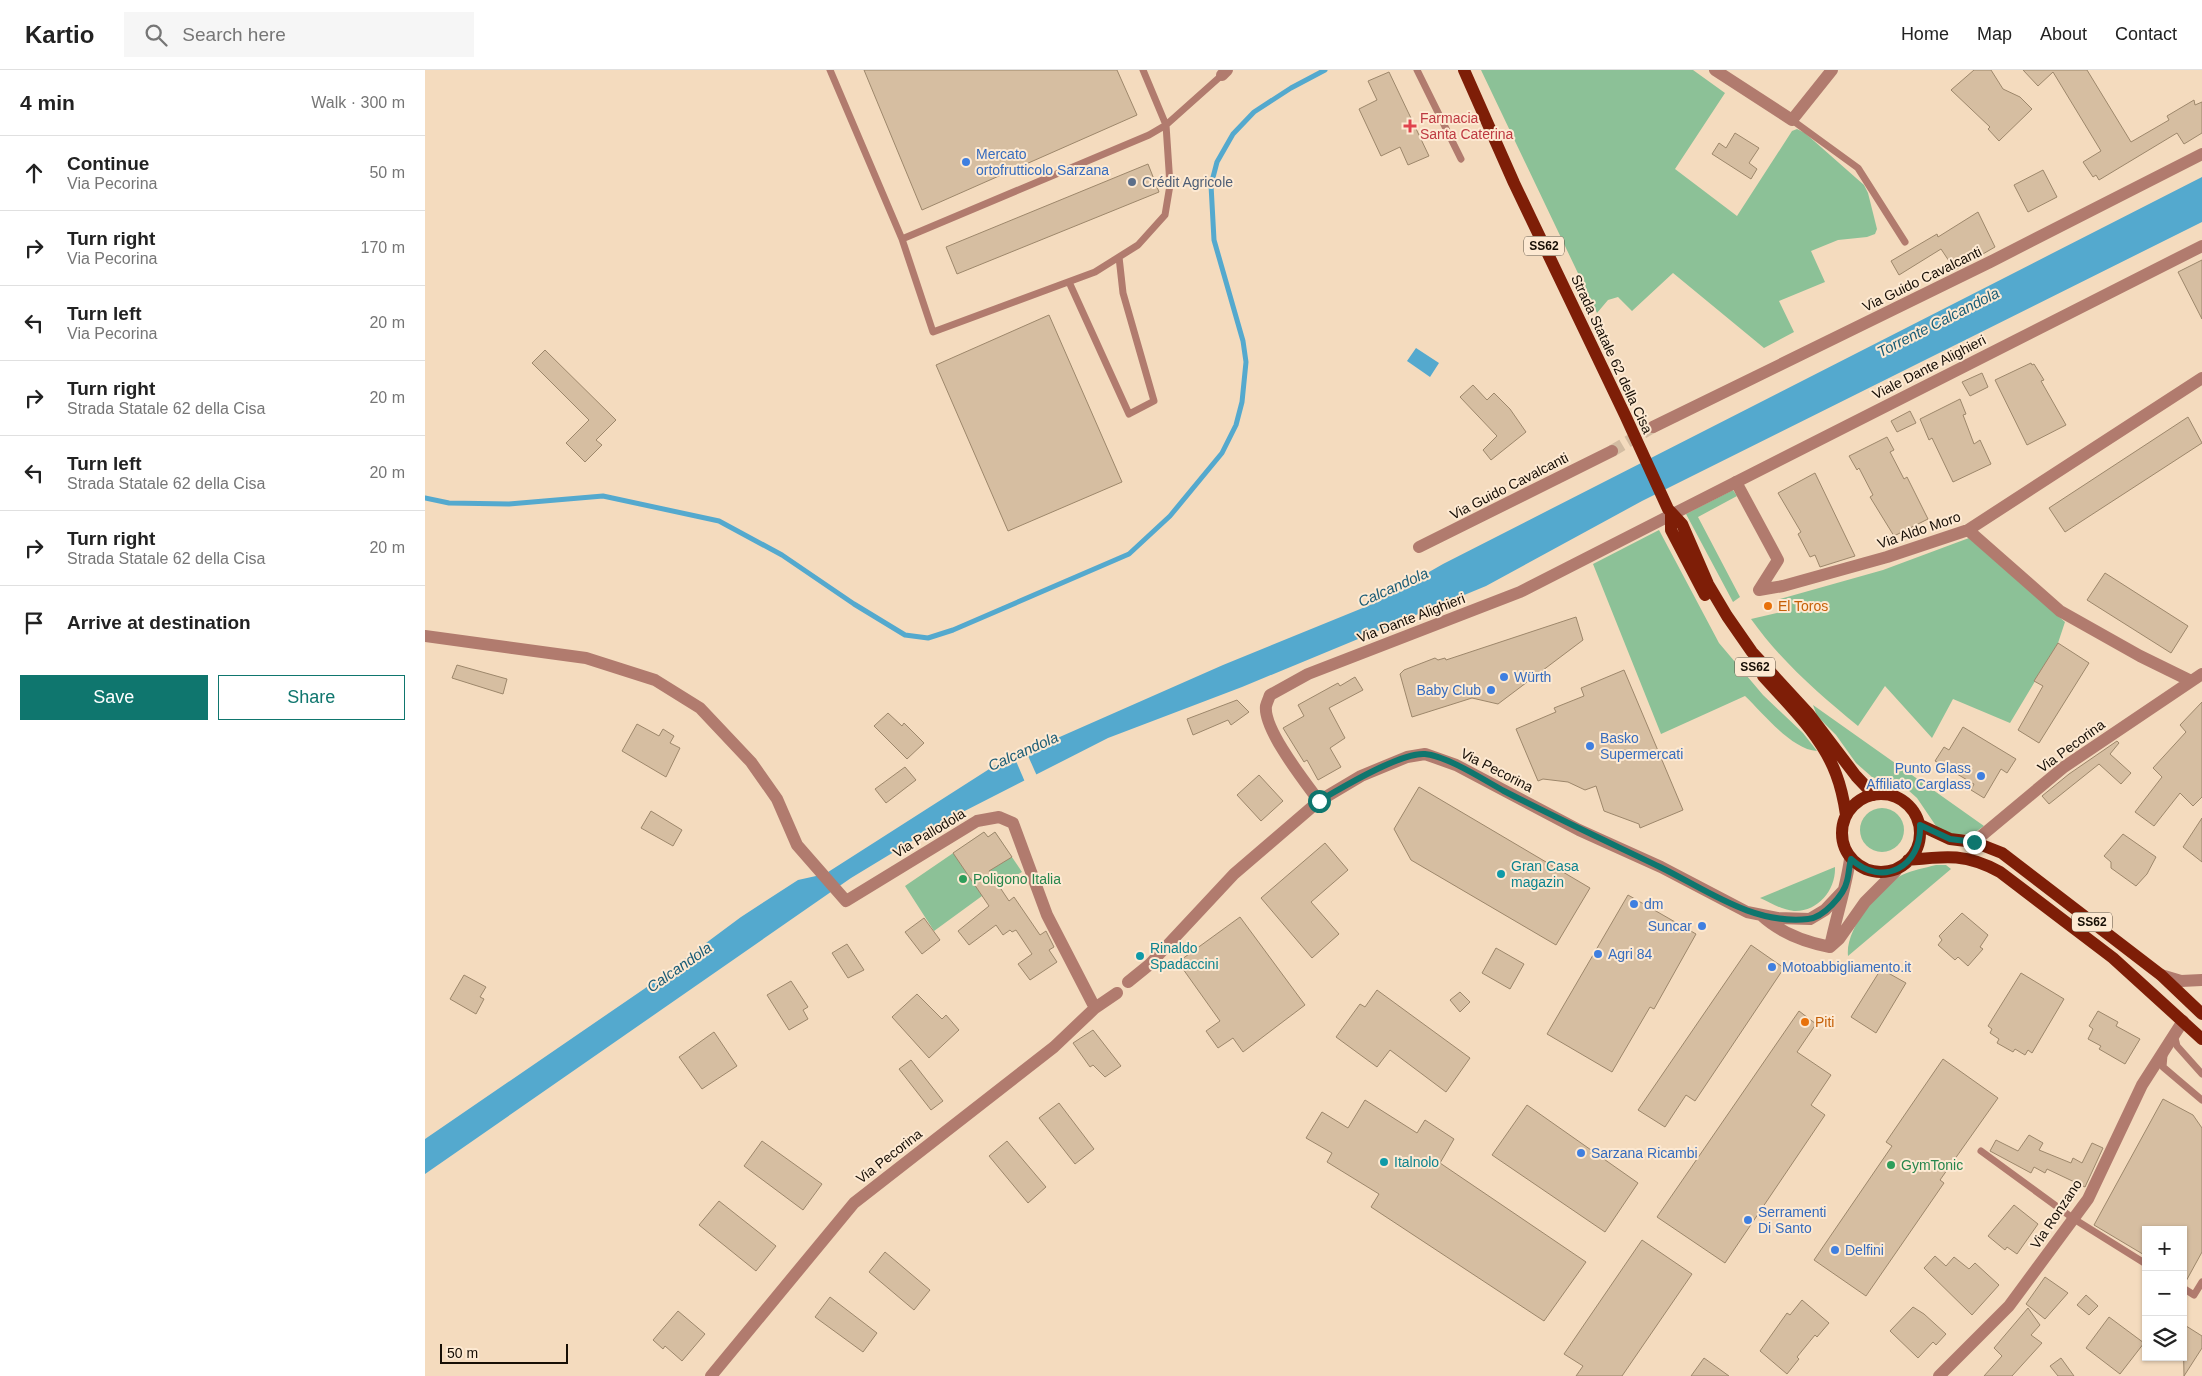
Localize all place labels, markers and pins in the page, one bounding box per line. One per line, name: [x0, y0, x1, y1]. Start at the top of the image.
place label: Farmacia Santa Caterina: [1420, 110, 1514, 142]
marker: Farmacia Santa Caterina: [1404, 120, 1416, 132]
place label: Mercato ortofrutticolo Sarzana: [976, 146, 1109, 178]
marker: Mercato ortofrutticolo Sarzana: [960, 156, 972, 168]
place label: Crédit Agricole: [1142, 174, 1233, 190]
marker: Crédit Agricole: [1126, 176, 1138, 188]
place label: El Toros: [1778, 598, 1828, 614]
marker: El Toros: [1762, 600, 1774, 612]
place label: Würth: [1514, 669, 1551, 685]
marker: Würth: [1498, 671, 1510, 683]
place label: Baby Club: [1416, 682, 1481, 698]
marker: Baby Club: [1485, 684, 1497, 696]
place label: Basko Supermercati: [1600, 730, 1683, 762]
marker: Basko Supermercati: [1584, 740, 1596, 752]
place label: Punto Glass Affiliato Carglass: [1866, 760, 1971, 792]
marker: Punto Glass Affiliato Carglass: [1975, 770, 1987, 782]
place label: Gran Casa magazin: [1511, 858, 1579, 890]
marker: Gran Casa magazin: [1495, 868, 1507, 880]
place label: Poligono Italia: [973, 871, 1061, 887]
marker: Poligono Italia: [957, 873, 969, 885]
place label: dm: [1644, 896, 1663, 912]
marker: dm: [1628, 898, 1640, 910]
place label: Suncar: [1648, 918, 1692, 934]
marker: Suncar: [1696, 920, 1708, 932]
place label: Rinaldo Spadaccini: [1150, 940, 1219, 972]
place label: Agri 84: [1608, 946, 1653, 962]
marker: Agri 84: [1592, 948, 1604, 960]
marker: Rinaldo Spadaccini: [1134, 950, 1146, 962]
place label: Motoabbigliamento.it: [1782, 959, 1911, 975]
marker: Motoabbigliamento.it: [1766, 961, 1778, 973]
place label: Piti: [1815, 1014, 1834, 1030]
marker: Piti: [1799, 1016, 1811, 1028]
place label: Sarzana Ricambi: [1591, 1145, 1698, 1161]
marker: Sarzana Ricambi: [1575, 1147, 1587, 1159]
place label: Italnolo: [1394, 1154, 1439, 1170]
marker: Italnolo: [1378, 1156, 1390, 1168]
place label: GymTonic: [1901, 1157, 1963, 1173]
marker: GymTonic: [1885, 1159, 1897, 1171]
place label: Serramenti Di Santo: [1758, 1204, 1826, 1236]
marker: Serramenti Di Santo: [1742, 1214, 1754, 1226]
place label: Delfini: [1845, 1242, 1884, 1258]
marker: Delfini: [1829, 1244, 1841, 1256]

